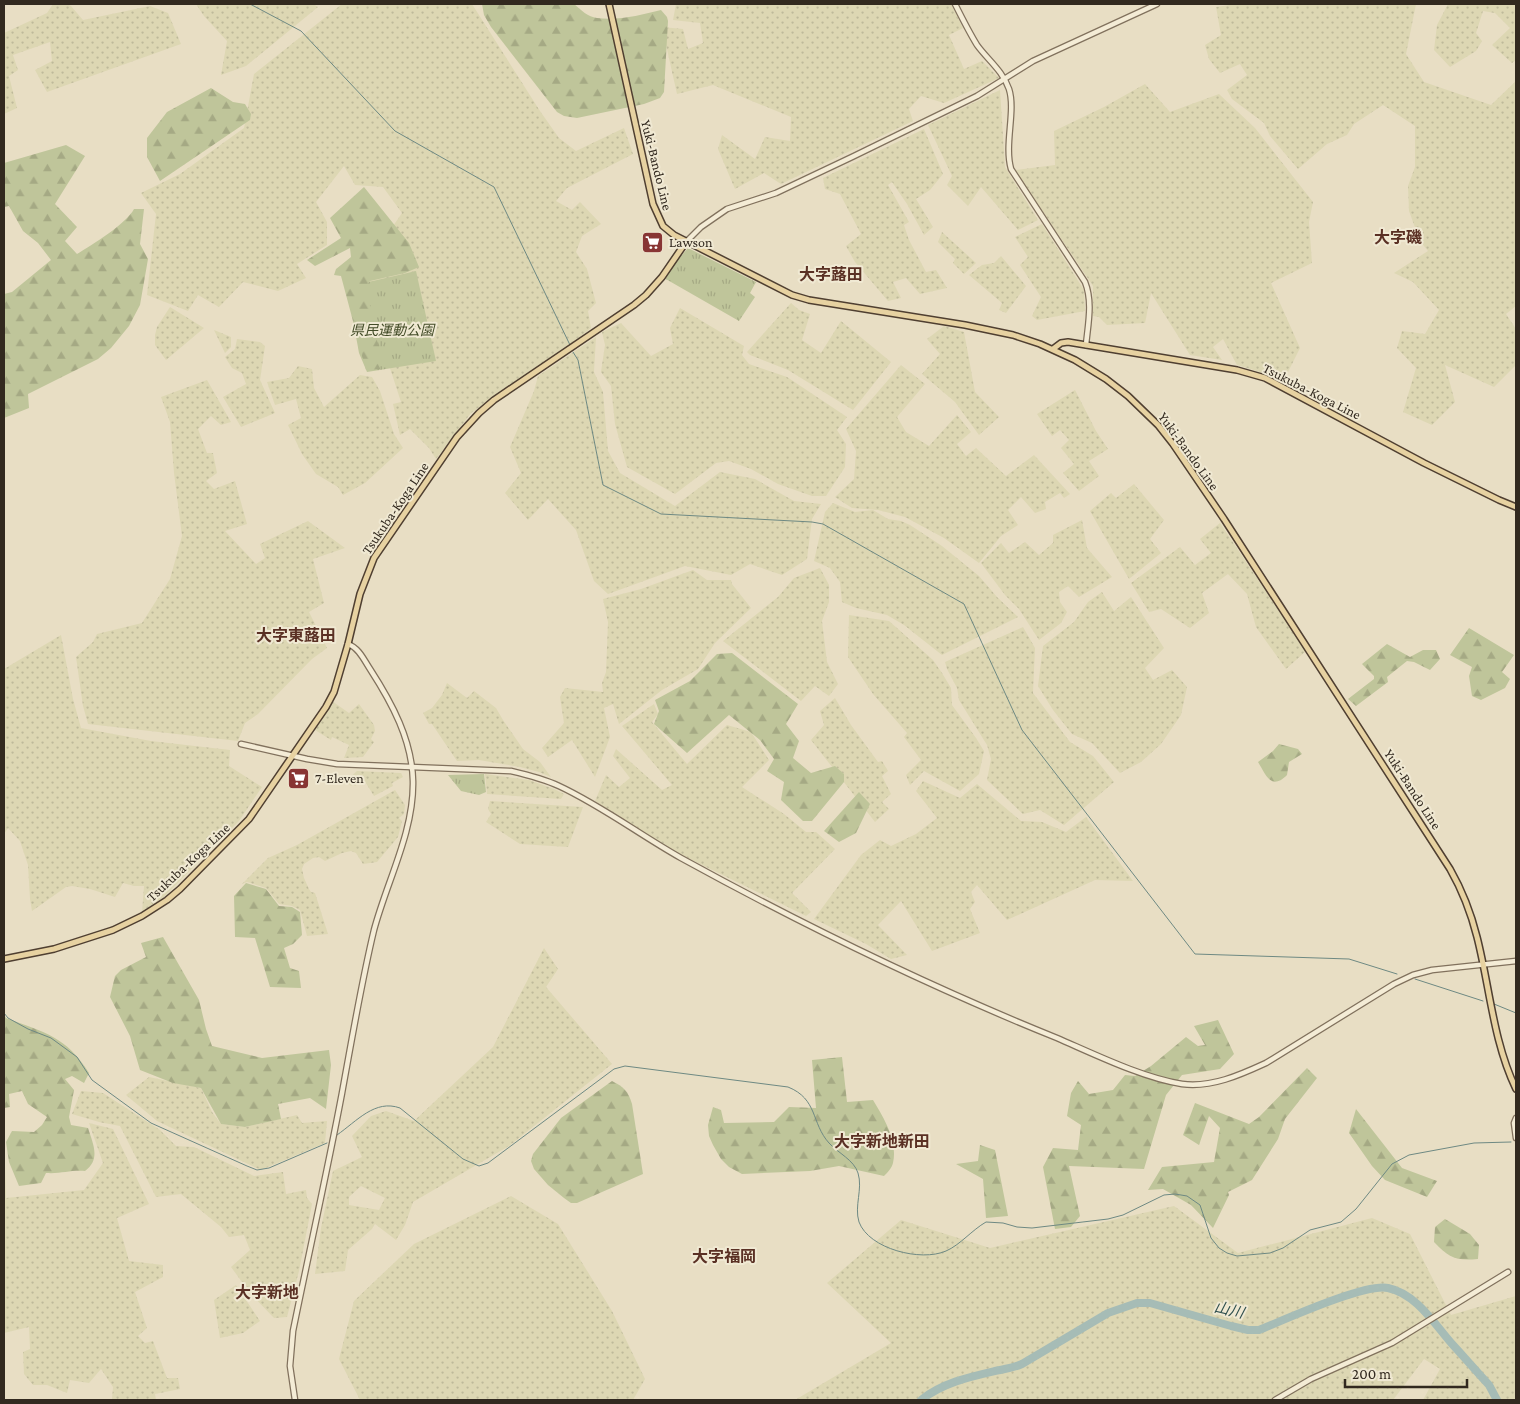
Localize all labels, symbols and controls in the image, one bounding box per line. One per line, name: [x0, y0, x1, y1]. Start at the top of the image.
street label: Yuki-Bando Line: [638, 118, 676, 212]
district label: 大字磯: [1374, 229, 1422, 246]
supermarket icon: Lawson: [641, 230, 665, 254]
place label: Lawson: [669, 234, 713, 250]
district label: 大字蕗田: [799, 266, 863, 283]
park label: 県民運動公園: [350, 322, 436, 338]
street label: Tsukuba-Koga Line: [1260, 359, 1364, 423]
street label: Yuki-Bando Line: [1155, 409, 1223, 493]
street label: Tsukuba-Koga Line: [358, 459, 432, 557]
district label: 大字東蕗田: [256, 627, 336, 644]
street label: Yuki-Bando Line: [1381, 746, 1445, 832]
supermarket icon: 7-Eleven: [287, 766, 311, 790]
place label: 7-Eleven: [315, 770, 364, 786]
street label: Tsukuba-Koga Line: [143, 819, 233, 905]
district label: 大字新地新田: [834, 1133, 930, 1150]
district label: 大字福岡: [692, 1248, 756, 1265]
district label: 大字新地: [235, 1284, 299, 1301]
water label: 山川: [1213, 1299, 1247, 1322]
scale bar: [1345, 1356, 1468, 1388]
text: 200 m: [1352, 1366, 1391, 1382]

